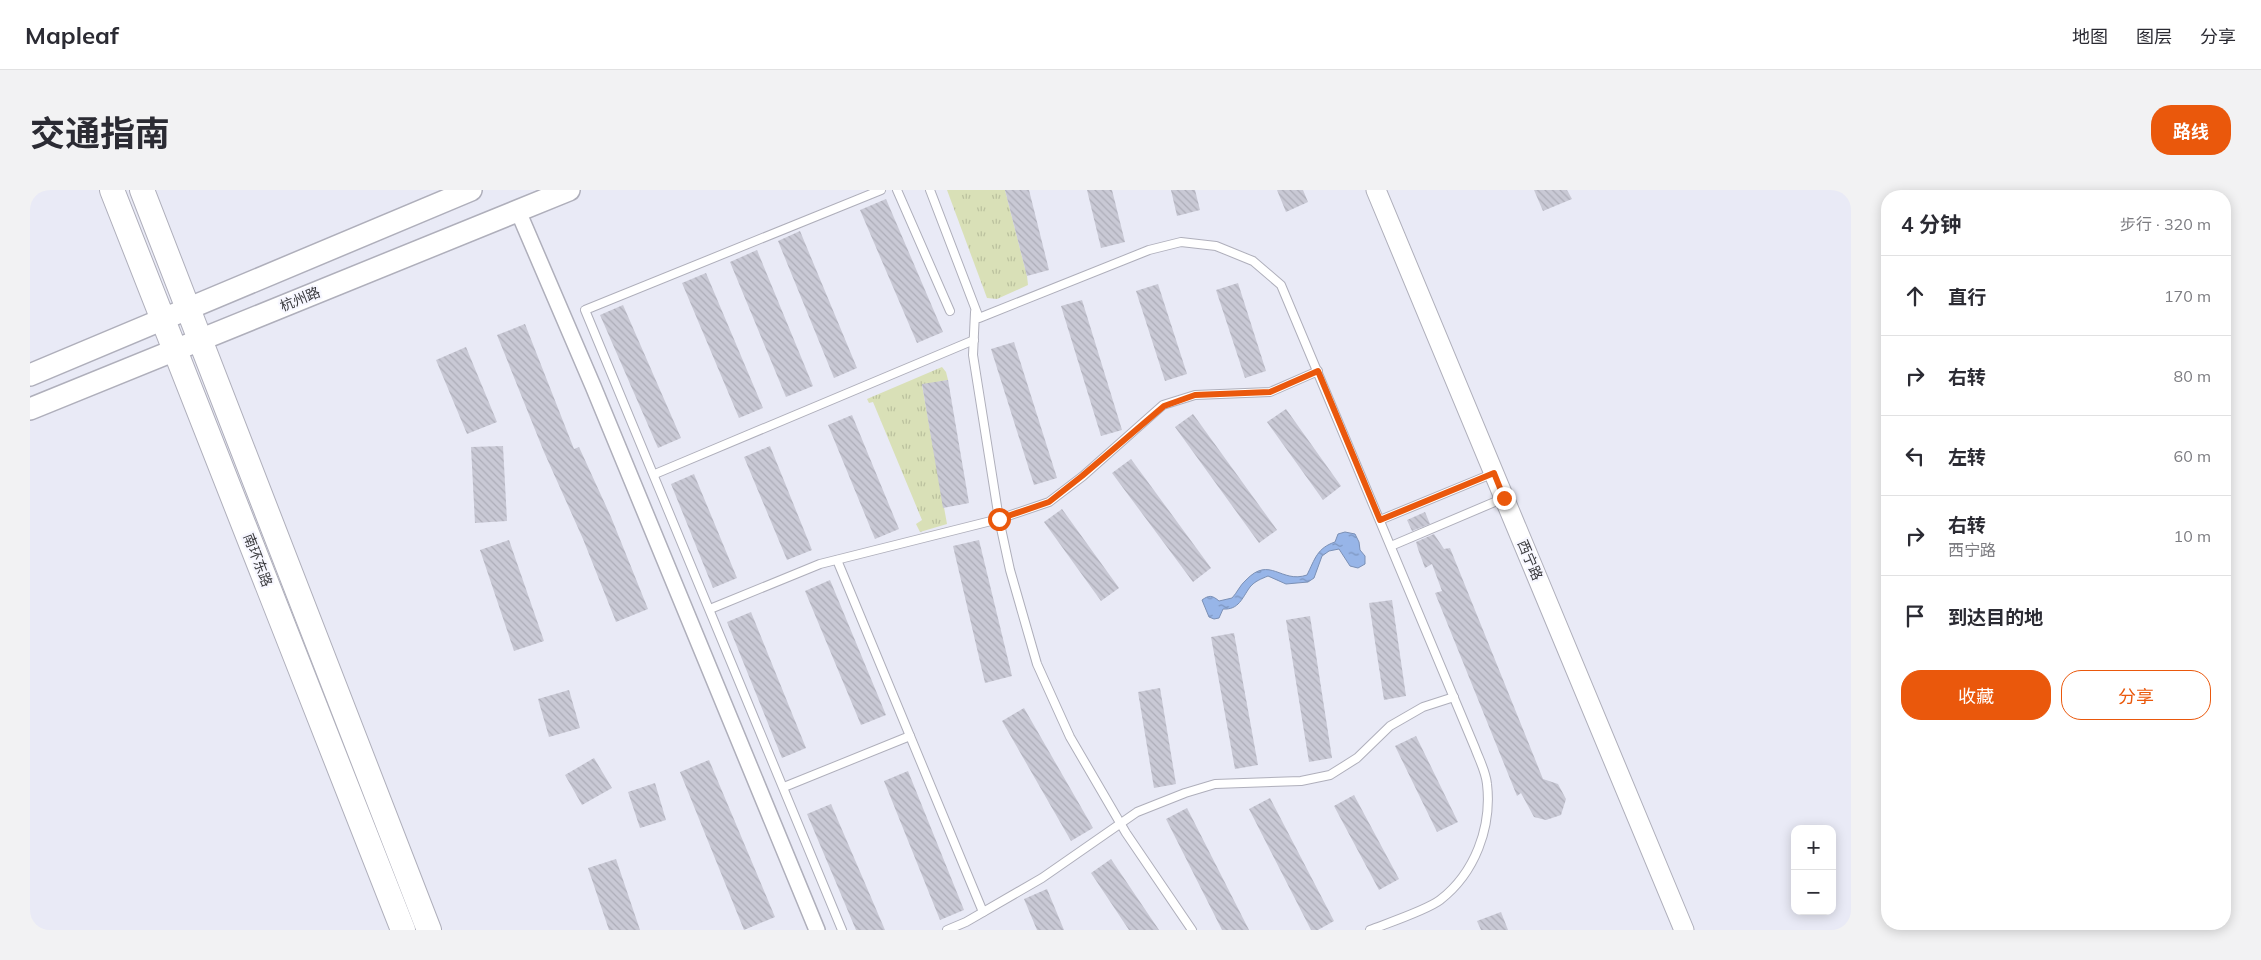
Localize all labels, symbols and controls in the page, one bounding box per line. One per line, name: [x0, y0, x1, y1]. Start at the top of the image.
text: Mapleaf: [25, 20, 119, 50]
text: 地图: [2072, 25, 2108, 48]
text: 图层: [2136, 25, 2172, 48]
text: 分享: [2200, 25, 2236, 48]
button: 路线: [2151, 105, 2231, 155]
text: 交通指南: [30, 111, 170, 155]
text: 4 分钟: [1901, 211, 1961, 237]
text: 步行 · 320 m: [2120, 214, 2211, 234]
icon: ahead: [1901, 282, 1929, 310]
street label: 杭州路: [277, 283, 323, 315]
text: 直行: [1948, 285, 1986, 309]
text: 170 m: [2164, 286, 2211, 306]
icon: right: [1901, 362, 1929, 390]
text: 右转: [1948, 365, 1986, 389]
text: 80 m: [2174, 366, 2211, 386]
icon: left: [1901, 442, 1929, 470]
text: 左转: [1948, 445, 1986, 469]
text: 60 m: [2174, 446, 2211, 466]
route end: [1493, 487, 1516, 510]
route start: [988, 508, 1011, 531]
text: 右转: [1948, 513, 1986, 537]
icon: right: [1901, 522, 1929, 550]
text: 10 m: [2174, 526, 2211, 546]
street label: 南环东路: [240, 531, 276, 589]
street label: 西宁路: [1514, 537, 1546, 583]
text: 西宁路: [1948, 540, 1996, 560]
icon: arrive: [1901, 602, 1929, 630]
text: 到达目的地: [1948, 605, 2043, 629]
button: 收藏: [1901, 670, 2051, 720]
button: 分享: [2061, 670, 2211, 720]
map controls: [1791, 825, 1836, 915]
button: +: [1791, 825, 1836, 870]
button: −: [1791, 870, 1836, 915]

